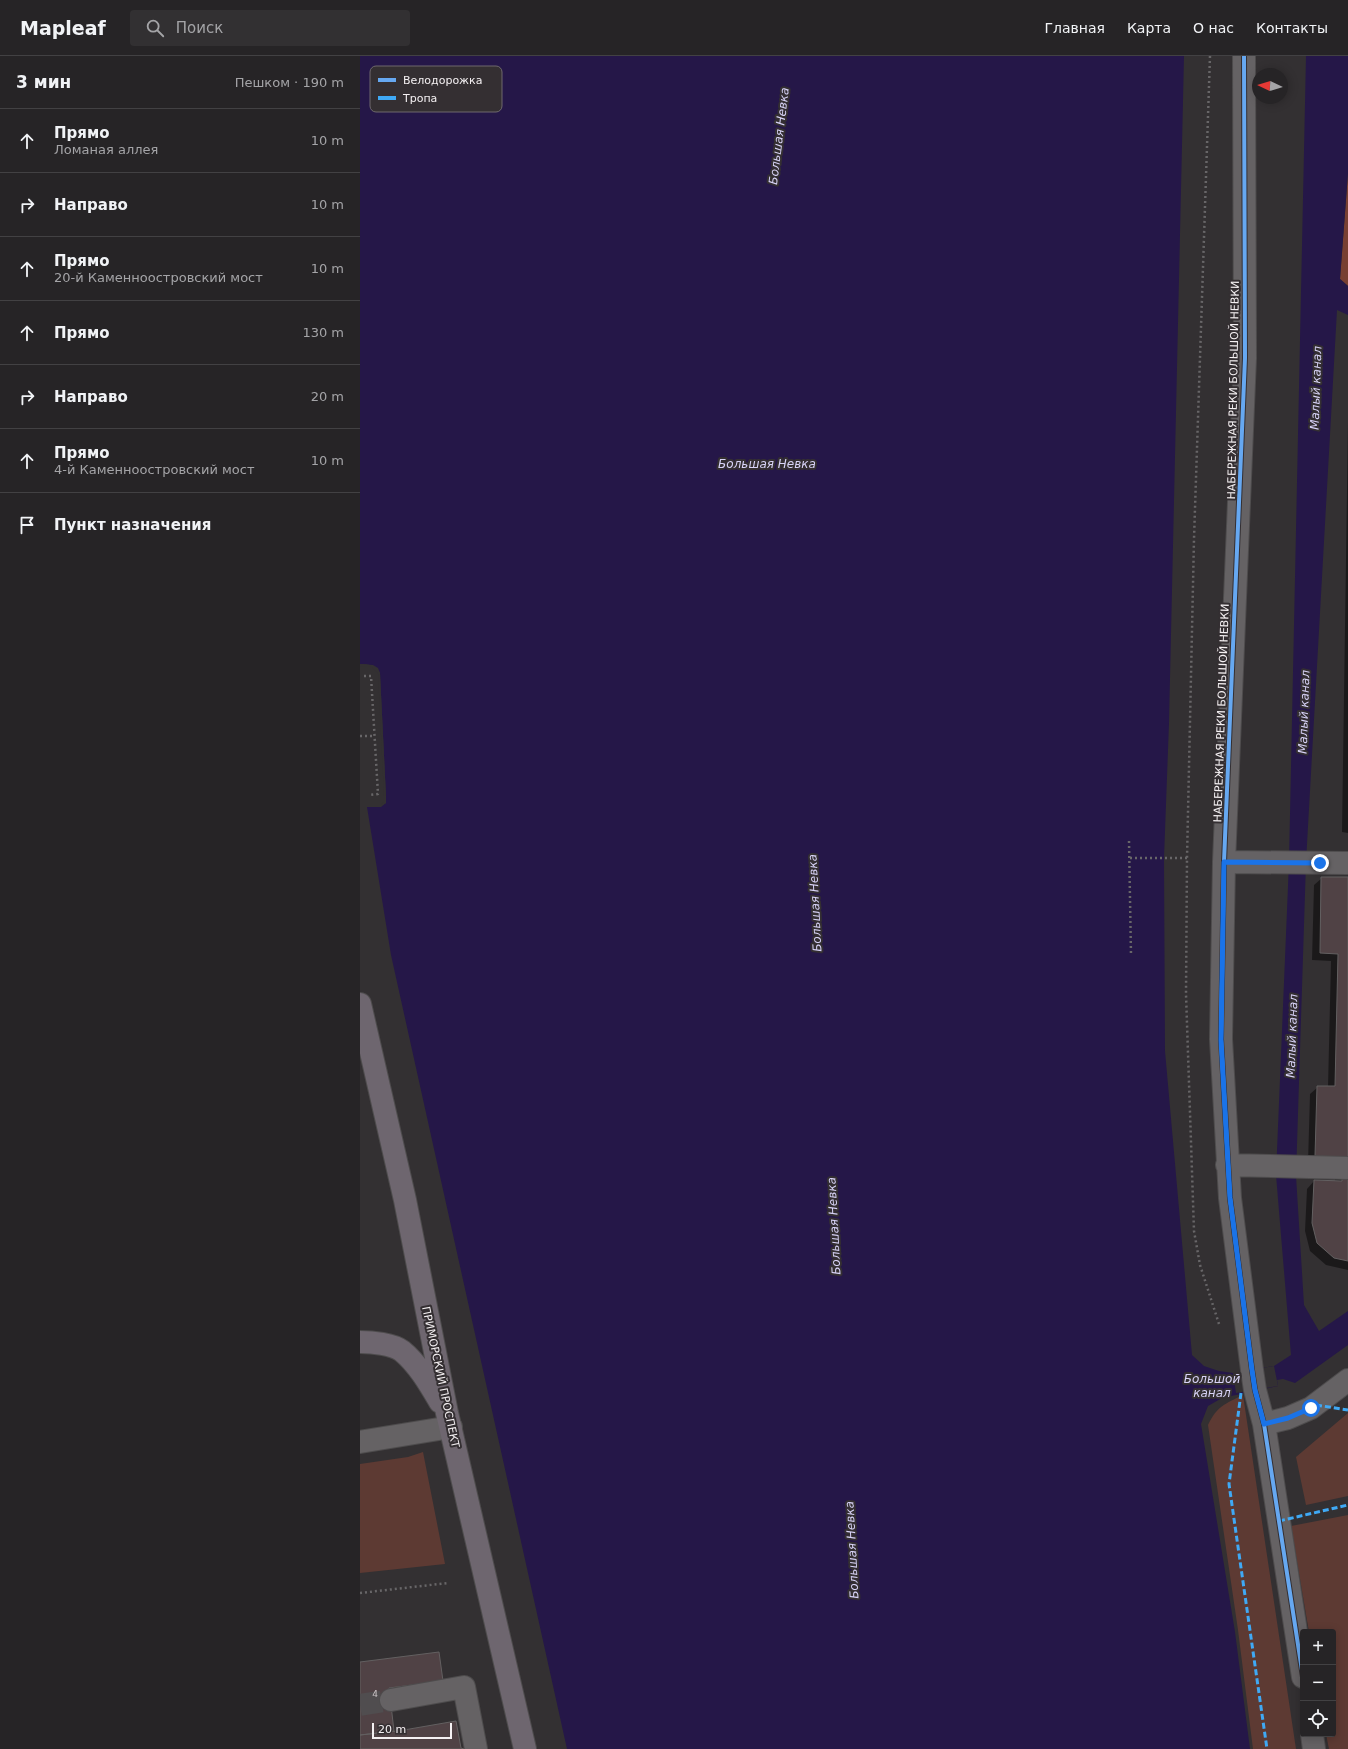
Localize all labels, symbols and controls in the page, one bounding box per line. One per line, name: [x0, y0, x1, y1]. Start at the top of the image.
search box: [130, 10, 410, 46]
text: Mapleaf: [20, 17, 106, 39]
icon: search: [144, 17, 166, 39]
text: Поиск: [176, 19, 223, 37]
text: Главная: [1044, 20, 1105, 36]
text: Карта: [1127, 20, 1171, 36]
text: О нас: [1193, 20, 1234, 36]
text: Контакты: [1256, 20, 1328, 36]
legend: [370, 66, 502, 112]
north arrow: [1252, 68, 1288, 104]
text: 3 мин: [16, 72, 71, 92]
text: Велодорожка: [403, 74, 482, 87]
text: Пешком · 190 m: [235, 75, 344, 90]
water label: Большая Невка: [766, 87, 792, 185]
text: Тропа: [402, 92, 437, 105]
text: Прямо: [54, 124, 110, 142]
icon: ahead: [16, 130, 38, 152]
text: 10 m: [311, 133, 344, 148]
text: Ломаная аллея: [54, 142, 158, 157]
icon: right: [16, 194, 38, 216]
text: Направо: [54, 196, 128, 214]
text: 10 m: [311, 197, 344, 212]
text: Прямо: [54, 252, 110, 270]
icon: ahead: [16, 258, 38, 280]
text: 10 m: [311, 261, 344, 276]
text: 20-й Каменноостровский мост: [54, 270, 263, 285]
street label: НАБЕРЕЖНАЯ РЕКИ БОЛЬШОЙ НЕВКИ: [1225, 281, 1242, 499]
icon: ahead: [16, 322, 38, 344]
text: Прямо: [54, 324, 110, 342]
text: 130 m: [302, 325, 344, 340]
water label: Малый канал: [1308, 345, 1324, 430]
icon: right: [16, 386, 38, 408]
text: Направо: [54, 388, 128, 406]
text: 20 m: [311, 389, 344, 404]
text: Прямо: [54, 444, 110, 462]
icon: ahead: [16, 450, 38, 472]
text: 10 m: [311, 453, 344, 468]
water label: Большая Невка: [718, 457, 816, 471]
text: 4-й Каменноостровский мост: [54, 462, 255, 477]
icon: arrive: [16, 514, 38, 536]
text: Пункт назначения: [54, 516, 211, 534]
street label: НАБЕРЕЖНАЯ РЕКИ БОЛЬШОЙ НЕВКИ: [1211, 603, 1232, 823]
water label: Малый канал: [1296, 669, 1312, 754]
water label: Большая Невка: [805, 854, 825, 952]
route end: [1311, 854, 1329, 872]
water label: Малый канал: [1284, 993, 1300, 1078]
water label: Большая Невка: [824, 1177, 844, 1275]
street label: ПРИМОРСКИЙ ПРОСПЕКТ: [419, 1305, 462, 1449]
water label: Большой канал: [1184, 1372, 1240, 1400]
route start: [1302, 1399, 1320, 1417]
water label: Большая Невка: [842, 1501, 862, 1599]
map controls: [1300, 1629, 1336, 1737]
button: +: [1300, 1629, 1336, 1665]
button: −: [1300, 1665, 1336, 1701]
house number: 4: [372, 1689, 378, 1699]
button: locate: [1300, 1701, 1336, 1737]
scale bar: [372, 1721, 452, 1740]
text: 20 m: [378, 1723, 406, 1736]

